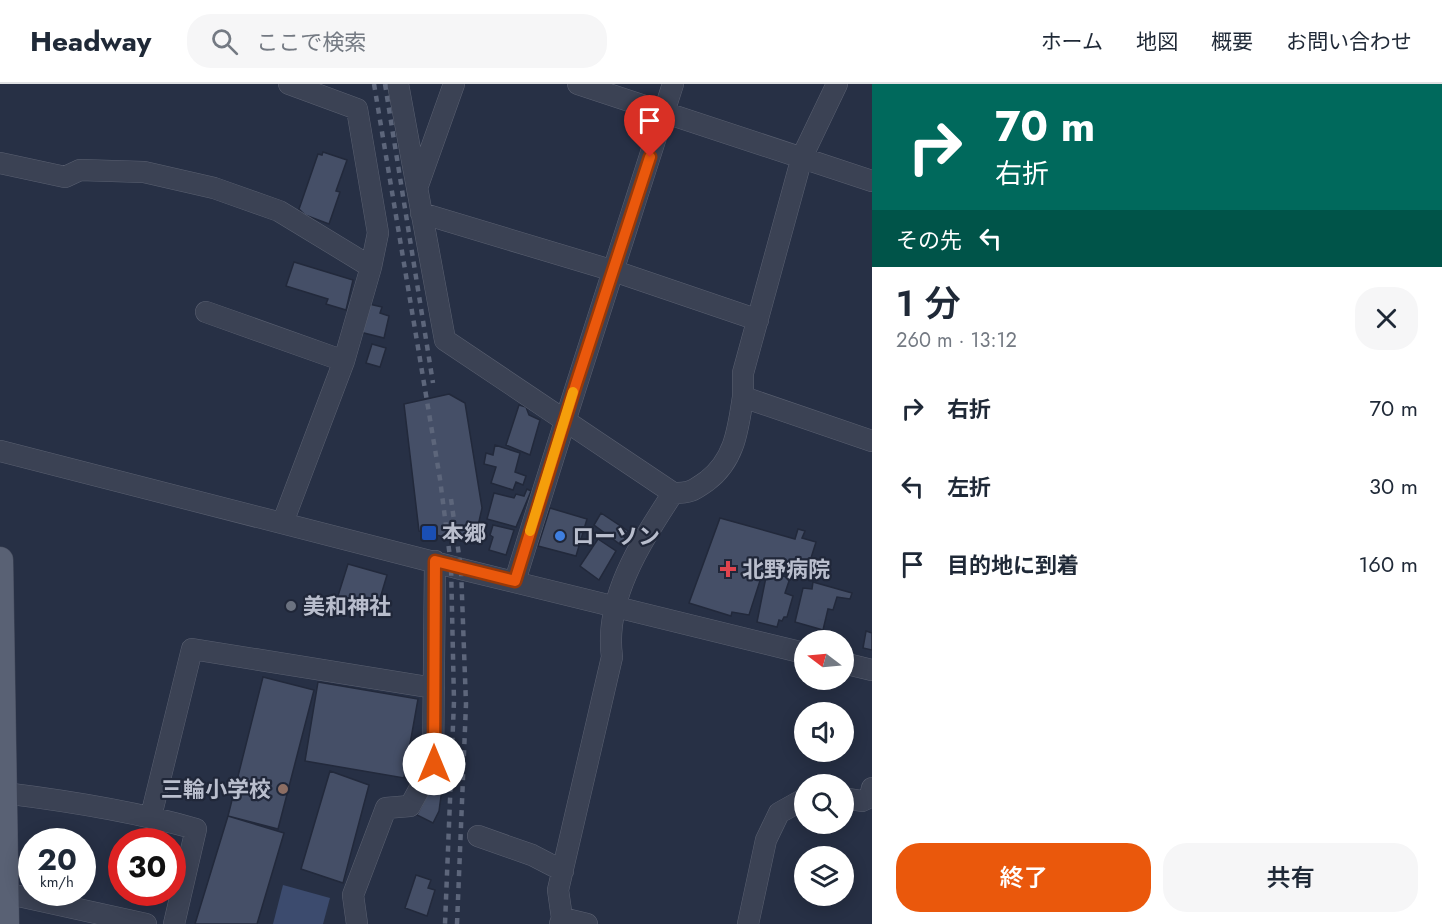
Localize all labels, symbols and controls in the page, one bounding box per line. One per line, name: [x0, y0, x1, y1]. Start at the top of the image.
search box: [187, 14, 607, 68]
text: Headway: [30, 21, 151, 62]
icon: search: [208, 25, 241, 58]
text: ここで検索: [256, 26, 366, 58]
text: ホーム: [1041, 27, 1103, 57]
text: 地図: [1136, 27, 1178, 57]
text: 概要: [1211, 27, 1253, 57]
text: お問い合わせ: [1286, 27, 1412, 57]
pin: [624, 95, 675, 157]
text: 70 m: [995, 96, 1095, 157]
icon: arrive: [633, 104, 666, 137]
icon: right: [896, 108, 974, 186]
text: 右折: [995, 154, 1049, 193]
icon: left: [974, 222, 1007, 255]
text: その先: [896, 224, 962, 256]
text: 1 分: [896, 277, 960, 329]
button: close: [1355, 287, 1418, 350]
text: 260 m · 13:12: [896, 326, 1017, 355]
icon: right: [896, 392, 929, 425]
text: 70 m: [1369, 392, 1418, 424]
text: 右折: [947, 393, 991, 425]
icon: left: [896, 470, 929, 503]
text: 30 m: [1369, 470, 1418, 502]
text: 左折: [947, 471, 991, 503]
place label: 本郷: [442, 517, 486, 549]
place label: ローソン: [572, 520, 660, 552]
marker: 本郷: [420, 524, 438, 542]
marker: ローソン: [553, 529, 567, 543]
icon: arrive: [896, 548, 929, 581]
text: 160 m: [1358, 548, 1418, 580]
text: 目的地に到着: [947, 549, 1079, 581]
place label: 北野病院: [742, 553, 830, 585]
marker: 北野病院: [719, 560, 737, 578]
place label: 美和神社: [303, 590, 391, 622]
marker: 美和神社: [284, 599, 298, 613]
north arrow: [794, 630, 854, 690]
map controls: [794, 630, 854, 906]
button: sound: [794, 702, 854, 762]
position arrow: [402, 732, 466, 796]
place label: 三輪小学校: [161, 773, 271, 805]
button: search: [794, 774, 854, 834]
marker: 三輪小学校: [276, 782, 290, 796]
speed limit sign: 30: [108, 828, 186, 906]
text: 20: [37, 838, 77, 881]
button: 終了: [896, 843, 1151, 912]
button: 共有: [1163, 843, 1418, 912]
button: layers: [794, 846, 854, 906]
text: km/h: [40, 871, 74, 893]

